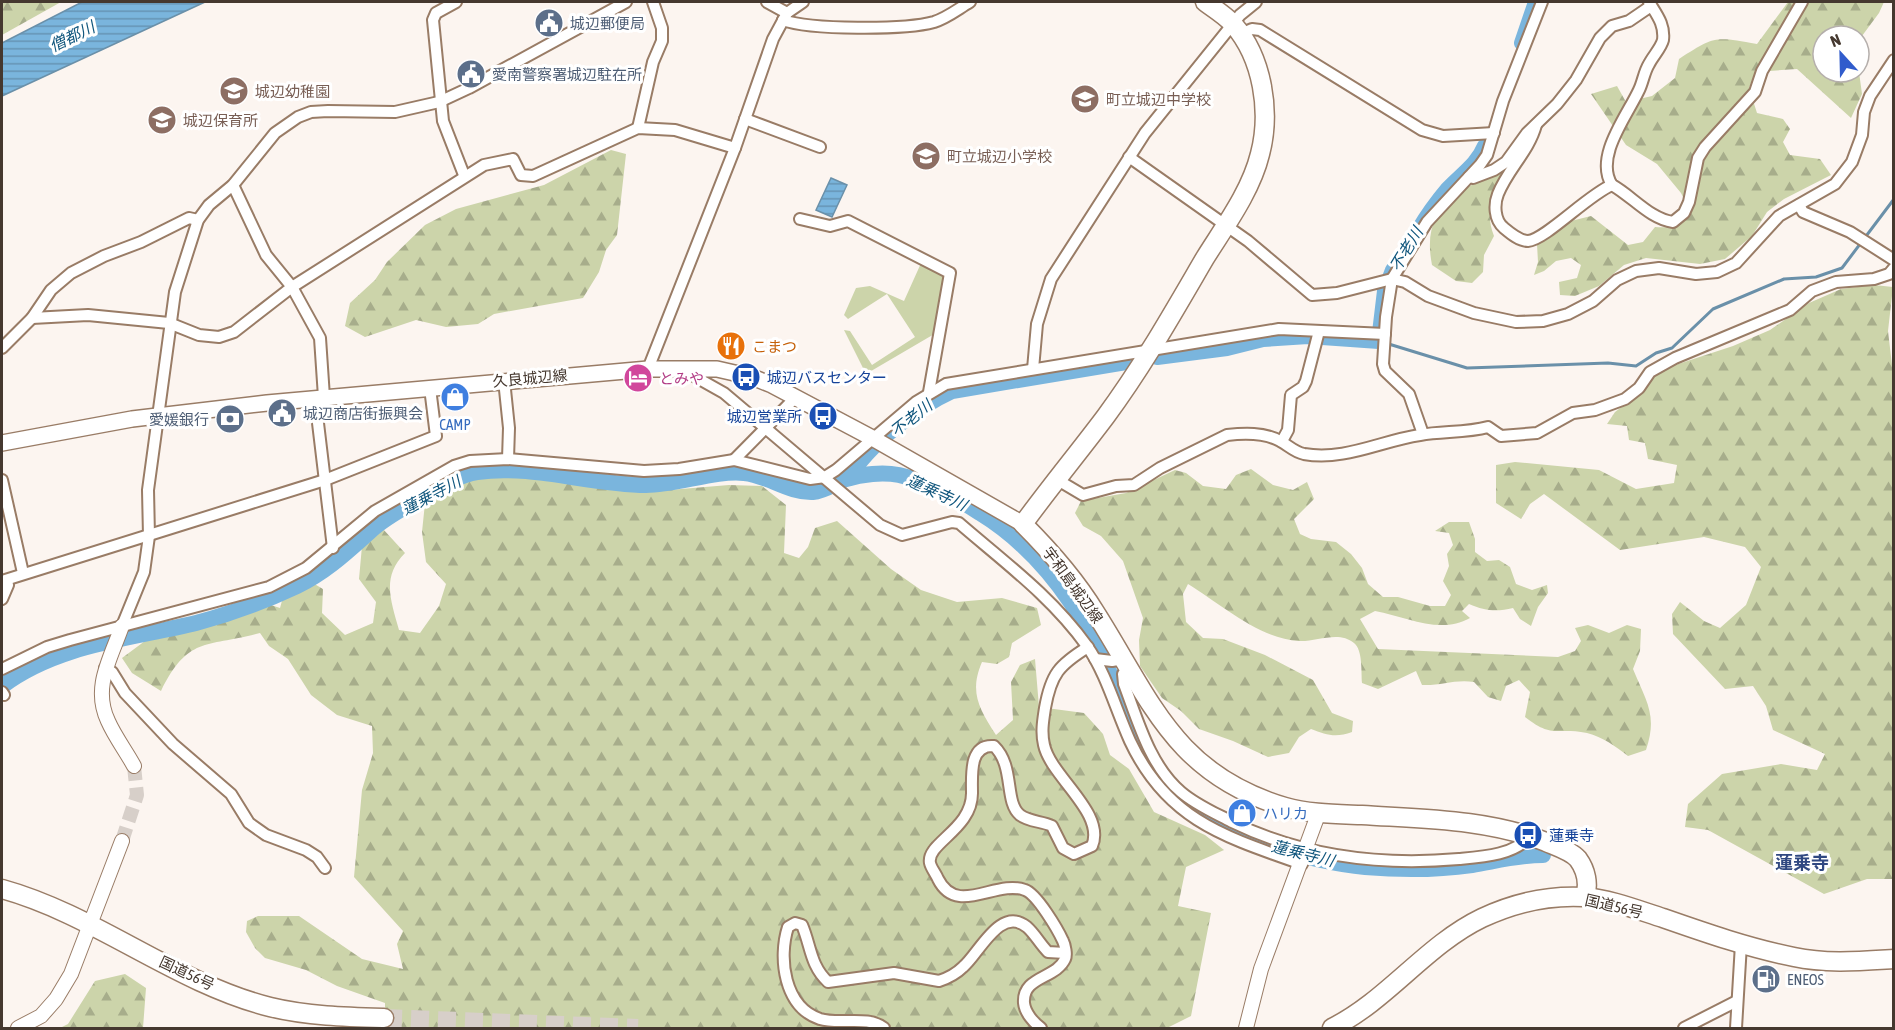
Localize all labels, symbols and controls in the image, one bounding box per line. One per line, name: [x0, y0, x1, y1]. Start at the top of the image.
public building icon: 城辺郵便局: [533, 7, 565, 39]
place label: 城辺郵便局: [570, 15, 645, 32]
water label: 僧都川: [46, 17, 99, 55]
north arrow: [1811, 24, 1871, 84]
text: N: [1828, 30, 1843, 50]
public building icon: 愛南警察署城辺駐在所: [455, 58, 487, 90]
place label: 愛南警察署城辺駐在所: [492, 66, 642, 83]
school or university icon: 城辺幼稚園: [218, 75, 250, 107]
place label: 城辺幼稚園: [255, 83, 330, 100]
school or university icon: 町立城辺中学校: [1069, 83, 1101, 115]
place label: 町立城辺中学校: [1106, 91, 1211, 108]
school or university icon: 城辺保育所: [146, 104, 178, 136]
place label: 城辺保育所: [183, 112, 258, 129]
school or university icon: 町立城辺小学校: [910, 140, 942, 172]
place label: 町立城辺小学校: [947, 148, 1052, 165]
water label: 不老川: [1386, 222, 1427, 274]
restaurant icon: こまつ: [715, 330, 747, 362]
place label: こまつ: [752, 338, 797, 355]
bus stop icon: 城辺バスセンター: [730, 361, 762, 393]
hotel icon: とみや: [622, 362, 654, 394]
street label: 久良城辺線: [492, 366, 568, 390]
place label: 城辺バスセンター: [767, 369, 887, 386]
place label: とみや: [659, 370, 704, 387]
shop icon: CAMP: [439, 381, 471, 413]
water label: 不老川: [887, 395, 937, 440]
public building icon: 城辺商店街振興会: [266, 397, 298, 429]
bus stop icon: 城辺営業所: [807, 400, 839, 432]
bank icon: 愛媛銀行: [214, 403, 246, 435]
place label: 城辺商店街振興会: [303, 405, 423, 422]
place label: 城辺営業所: [727, 408, 802, 425]
place label: 愛媛銀行: [149, 411, 209, 428]
place label: CAMP: [439, 416, 471, 433]
water label: 蓮乗寺川: [904, 470, 972, 515]
water label: 蓮乗寺川: [399, 471, 465, 518]
street label: 宇和島城辺線: [1040, 544, 1106, 626]
shop icon: ハリカ: [1226, 797, 1258, 829]
place label: ハリカ: [1263, 805, 1308, 822]
bus stop icon: 蓮乗寺: [1512, 819, 1544, 851]
place label: 蓮乗寺: [1549, 827, 1594, 844]
water label: 蓮乗寺川: [1270, 837, 1338, 870]
district label: 蓮乗寺: [1775, 852, 1829, 873]
street label: 国道56号: [1583, 891, 1645, 921]
street label: 国道56号: [157, 953, 217, 993]
fuel station icon: ENEOS: [1750, 963, 1782, 995]
place label: ENEOS: [1787, 971, 1824, 988]

